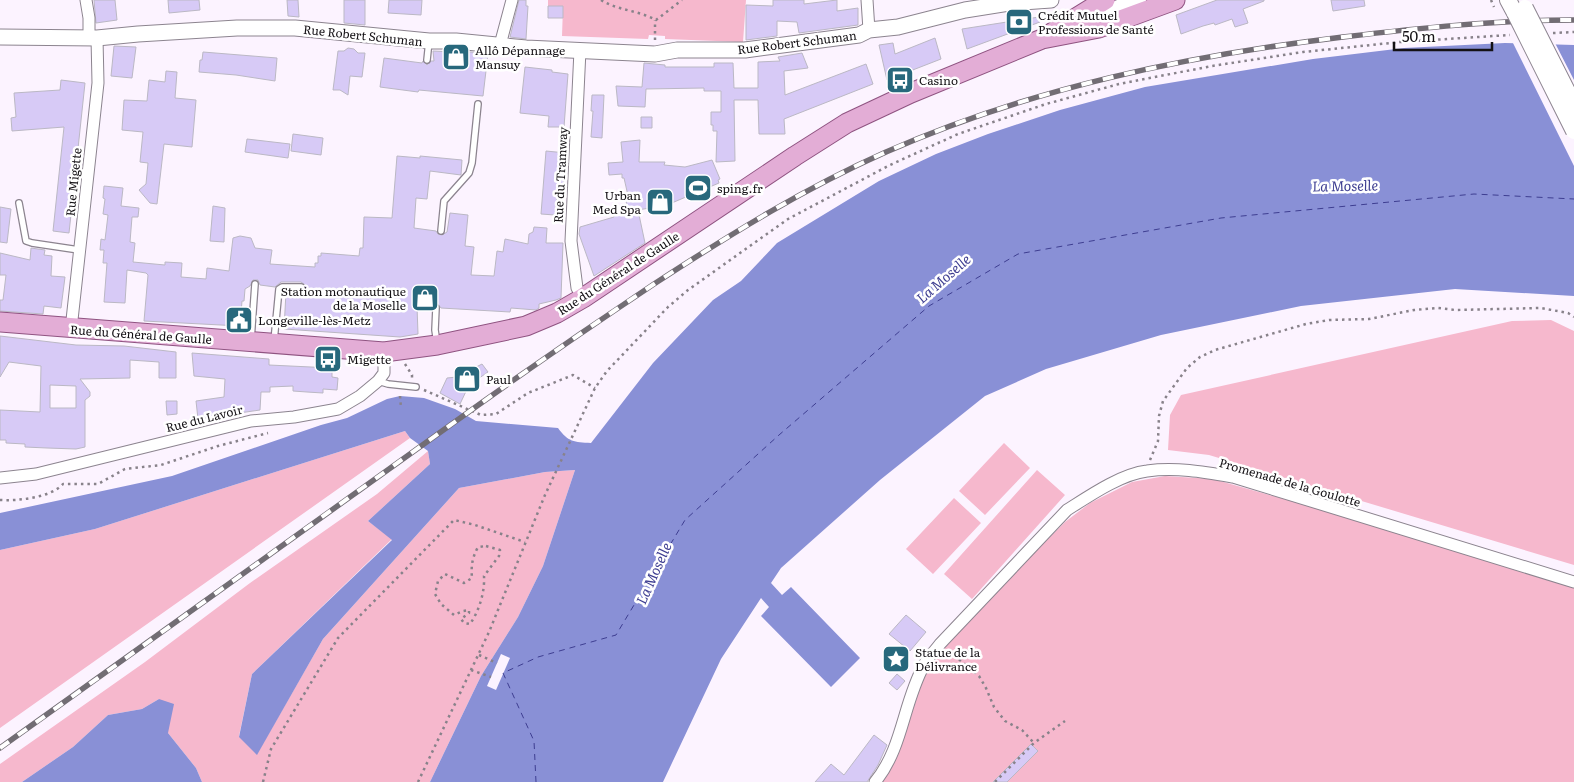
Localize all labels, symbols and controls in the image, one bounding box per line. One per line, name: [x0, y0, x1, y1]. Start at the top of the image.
place label: Crédit Mutuel Professions de Santé: [1038, 6, 1154, 38]
bank icon: Crédit Mutuel Professions de Santé: [1004, 7, 1034, 37]
street label: Rue Robert Schuman: [302, 20, 424, 50]
scale bar: [1394, 20, 1492, 52]
text: 50 m: [1402, 24, 1436, 47]
street label: Rue Robert Schuman: [736, 26, 858, 58]
place label: Allô Dépannage Mansuy: [475, 41, 565, 73]
shop icon: Allô Dépannage Mansuy: [441, 42, 471, 72]
bus stop icon: Casino: [885, 65, 915, 95]
place label: Casino: [919, 71, 958, 89]
street label: Rue du Tramway: [548, 126, 572, 224]
street label: Rue Migette: [60, 147, 86, 217]
sports icon: sping.fr: [683, 173, 713, 203]
water label: La Moselle: [1312, 174, 1378, 196]
place label: sping.fr: [717, 179, 763, 197]
place label: Urban Med Spa: [592, 186, 642, 218]
shop icon: Urban Med Spa: [645, 187, 675, 217]
street label: Rue du Général de Gaulle: [554, 227, 682, 319]
water label: La Moselle: [912, 249, 975, 307]
place label: Station motonautique de la Moselle: [281, 282, 406, 314]
shop icon: Station motonautique de la Moselle: [410, 283, 440, 313]
public building icon: Longeville-lès-Metz: [224, 305, 254, 335]
place label: Longeville-lès-Metz: [258, 311, 371, 329]
street label: Rue du Général de Gaulle: [70, 320, 212, 348]
bus stop icon: Migette: [313, 344, 343, 374]
place label: Migette: [347, 350, 391, 368]
shop icon: Paul: [452, 364, 482, 394]
place label: Paul: [486, 370, 511, 388]
street label: Rue du Lavoir: [164, 400, 245, 436]
street label: Promenade de la Goulotte: [1217, 453, 1363, 511]
water label: La Moselle: [630, 539, 676, 607]
place label: Statue de la Délivrance: [915, 643, 981, 675]
place icon: Statue de la Délivrance: [881, 644, 911, 674]

